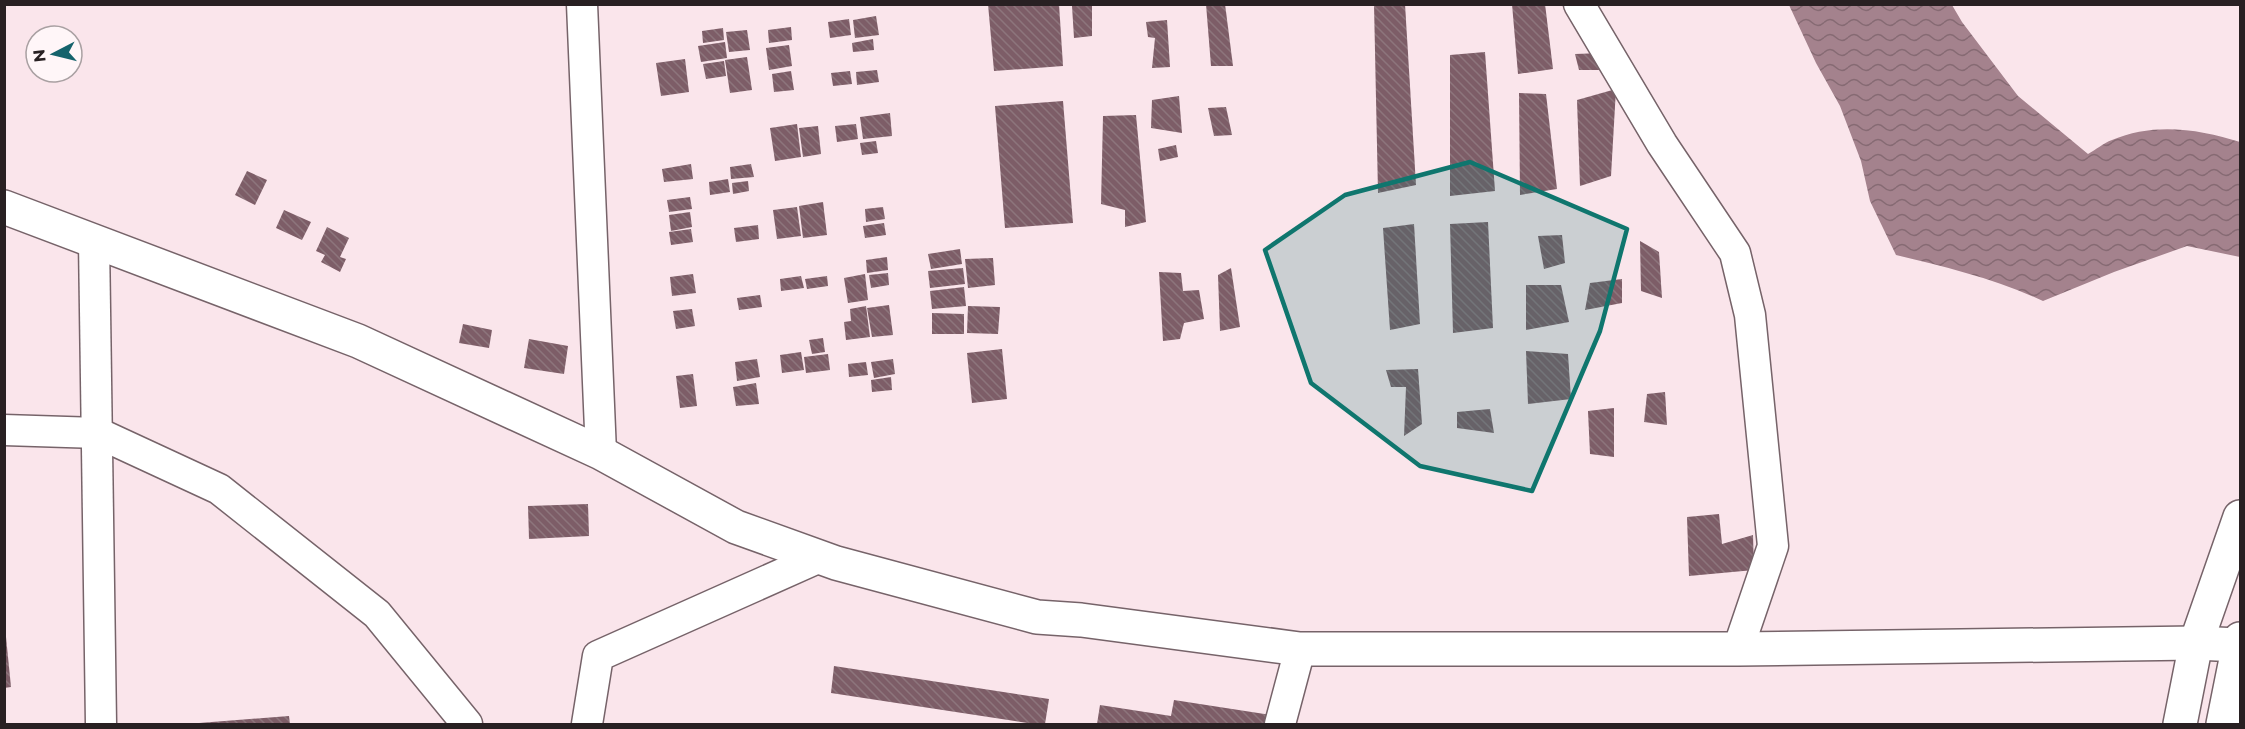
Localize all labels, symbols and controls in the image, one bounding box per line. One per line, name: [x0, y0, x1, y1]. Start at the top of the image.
north arrow: [24, 24, 84, 84]
text: N: [29, 48, 50, 63]

